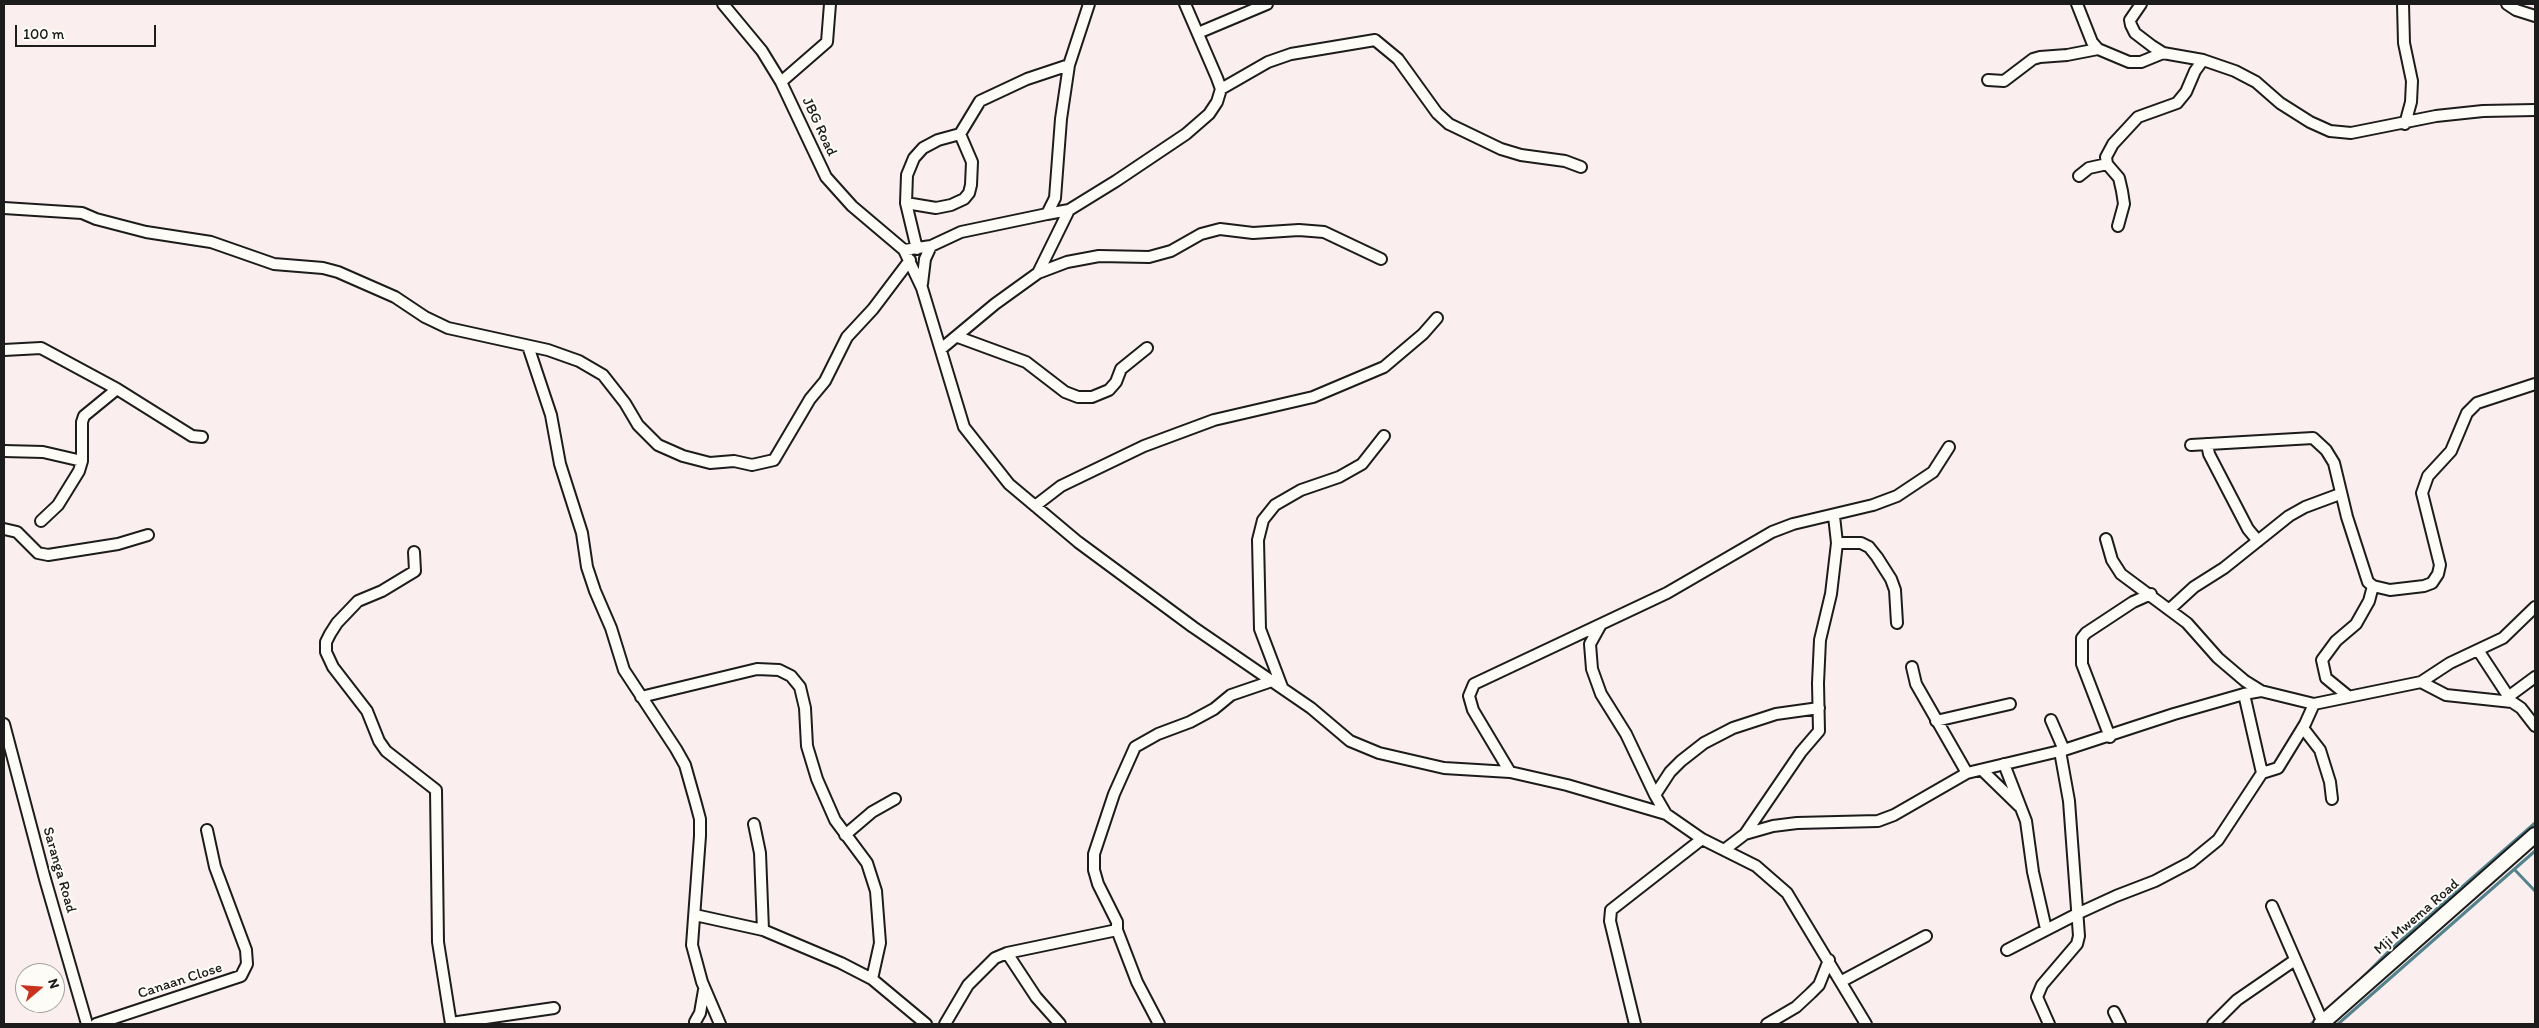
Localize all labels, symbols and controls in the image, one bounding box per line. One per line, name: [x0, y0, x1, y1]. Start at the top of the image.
scale bar: [18, 15, 159, 47]
text: 100 m: [23, 25, 64, 43]
street label: JBG Road: [798, 95, 840, 159]
street label: Saranga Road: [38, 825, 80, 915]
street label: Mji Mwema Road: [2371, 875, 2463, 959]
street label: Canaan Close: [135, 959, 225, 1003]
north arrow: [15, 963, 65, 1013]
text: N: [44, 976, 63, 991]

